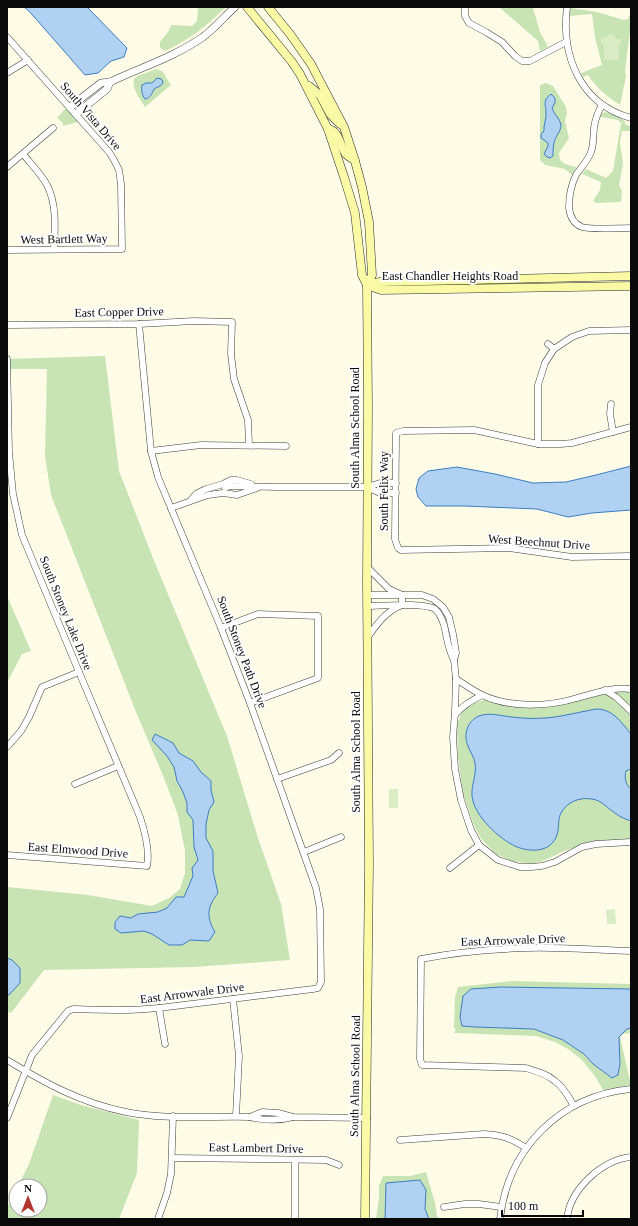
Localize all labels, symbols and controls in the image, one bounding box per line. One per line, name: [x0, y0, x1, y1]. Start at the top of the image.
street label: South Vista Drive: [58, 79, 124, 153]
street label: West Bartlett Way: [20, 231, 108, 247]
street label: East Chandler Heights Road: [382, 269, 518, 283]
street label: East Copper Drive: [74, 304, 164, 320]
street label: South Alma School Road: [348, 367, 362, 489]
street label: South Felix Way: [377, 451, 391, 531]
street label: West Beechnut Drive: [487, 531, 591, 553]
street label: South Stoney Lake Drive: [37, 554, 95, 672]
street label: South Stoney Path Drive: [214, 594, 270, 710]
street label: South Alma School Road: [349, 691, 363, 813]
street label: East Elmwood Drive: [27, 840, 129, 860]
street label: East Arrowvale Drive: [460, 931, 566, 949]
street label: East Arrowvale Drive: [139, 980, 245, 1006]
street label: South Alma School Road: [347, 1015, 363, 1137]
street label: East Lambert Drive: [209, 1140, 303, 1156]
north arrow: [8, 1178, 48, 1218]
text: N: [24, 1182, 32, 1194]
scale bar: [502, 1192, 583, 1218]
text: 100 m: [508, 1199, 539, 1213]

